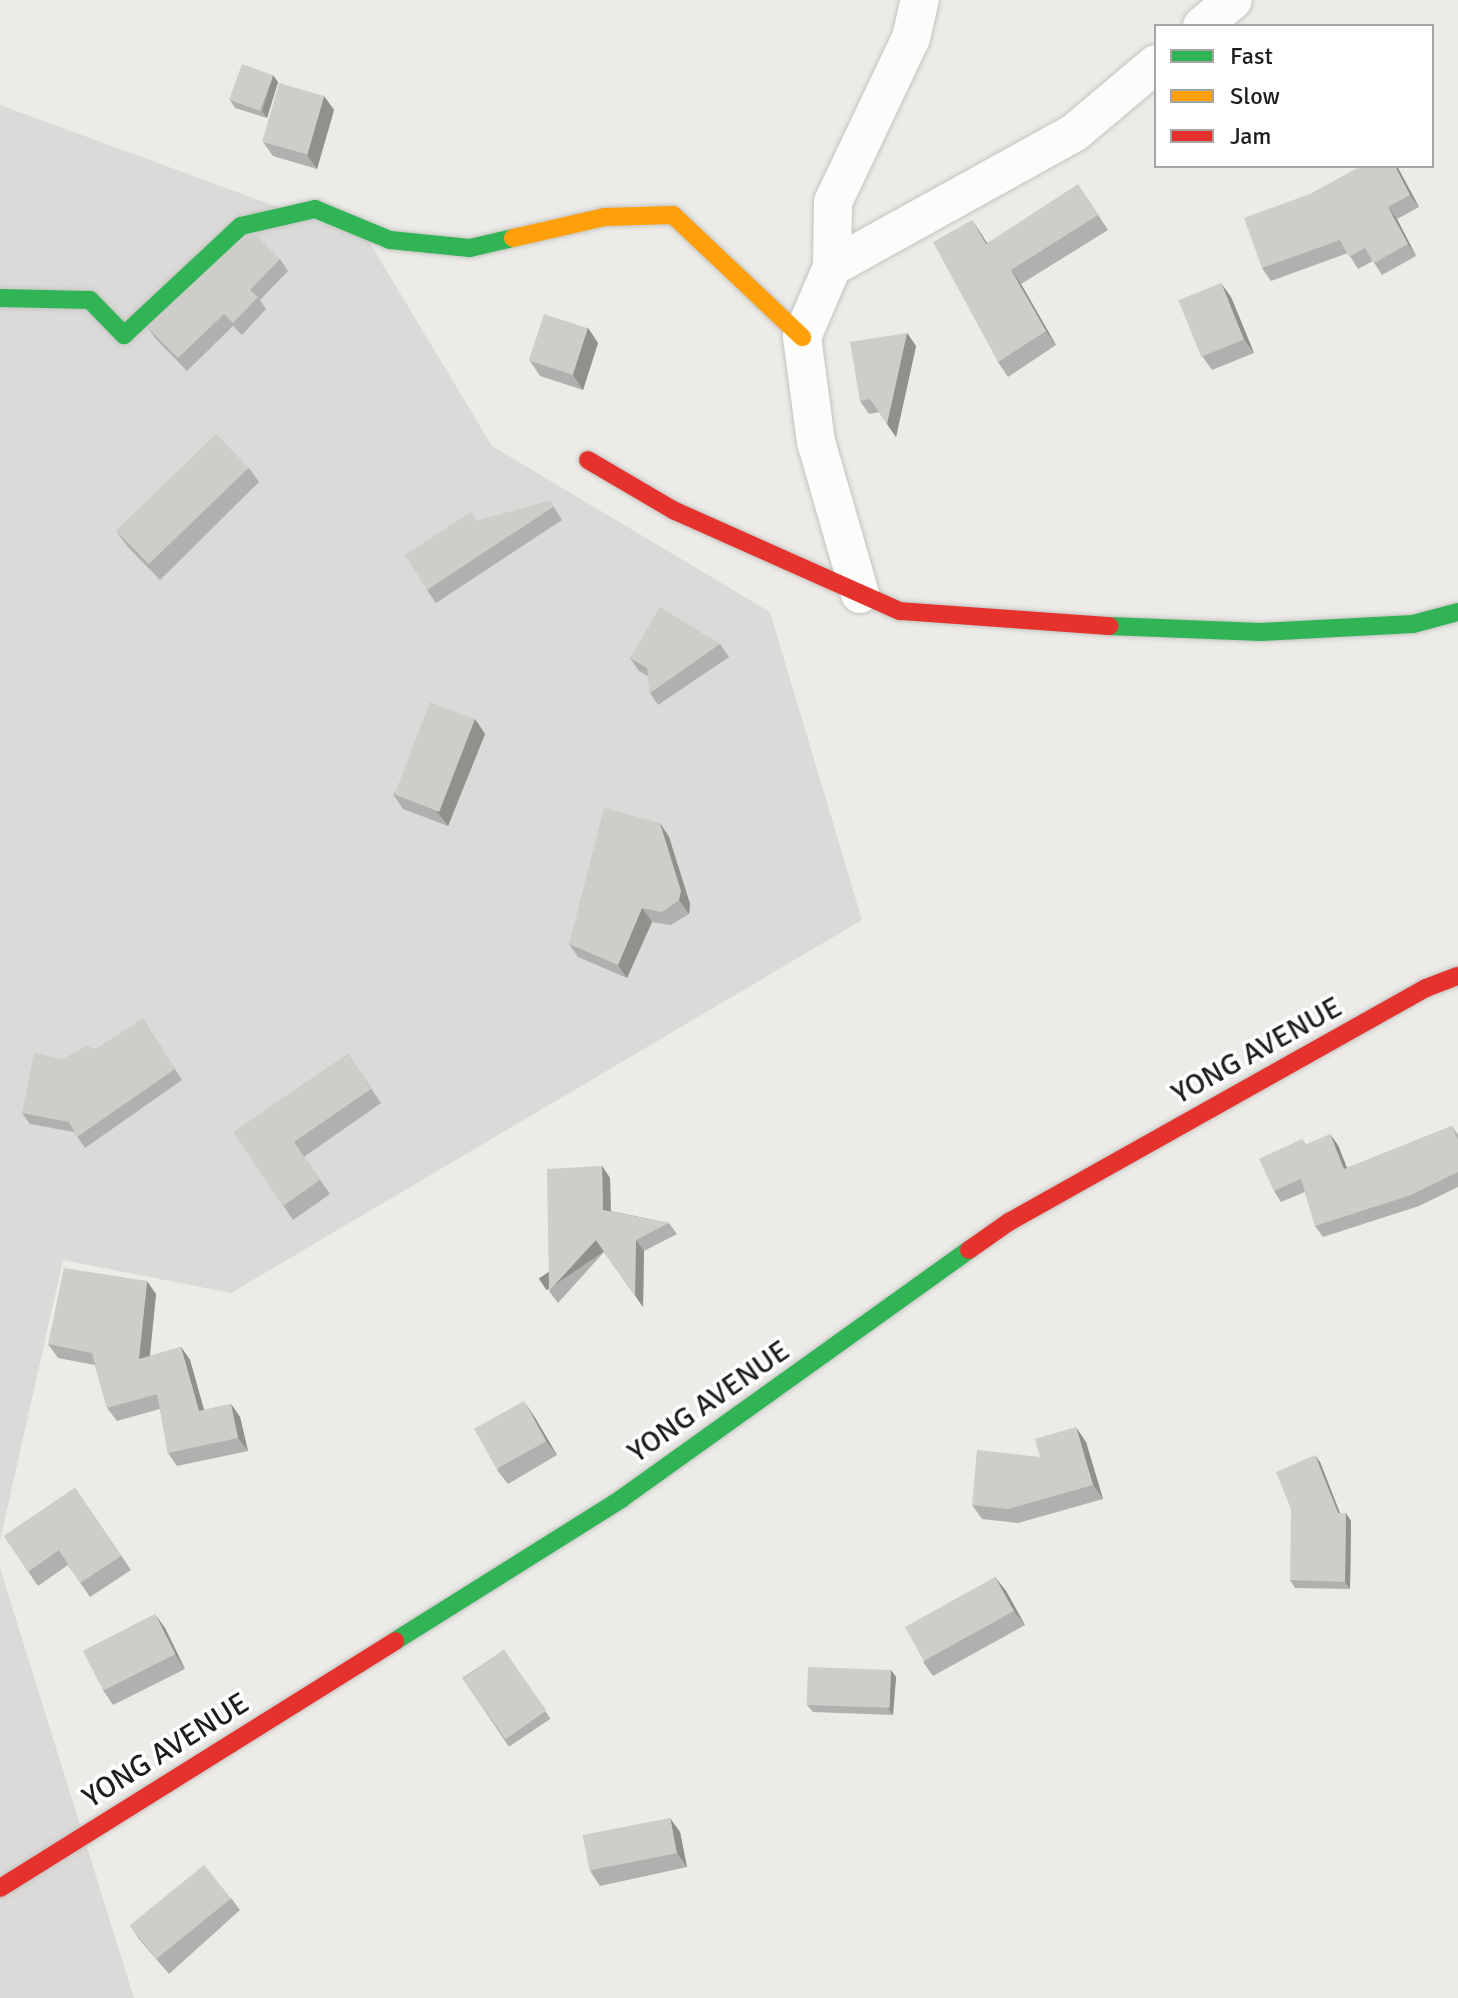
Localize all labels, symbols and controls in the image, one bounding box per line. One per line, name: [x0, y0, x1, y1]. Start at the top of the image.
legend: [1154, 24, 1434, 168]
text: Fast: [1230, 41, 1273, 71]
text: Slow: [1230, 81, 1280, 111]
text: Jam: [1230, 121, 1271, 151]
street label: YONG AVENUE: [1166, 989, 1348, 1113]
street label: YONG AVENUE: [621, 1333, 797, 1471]
street label: YONG AVENUE: [76, 1686, 256, 1816]

